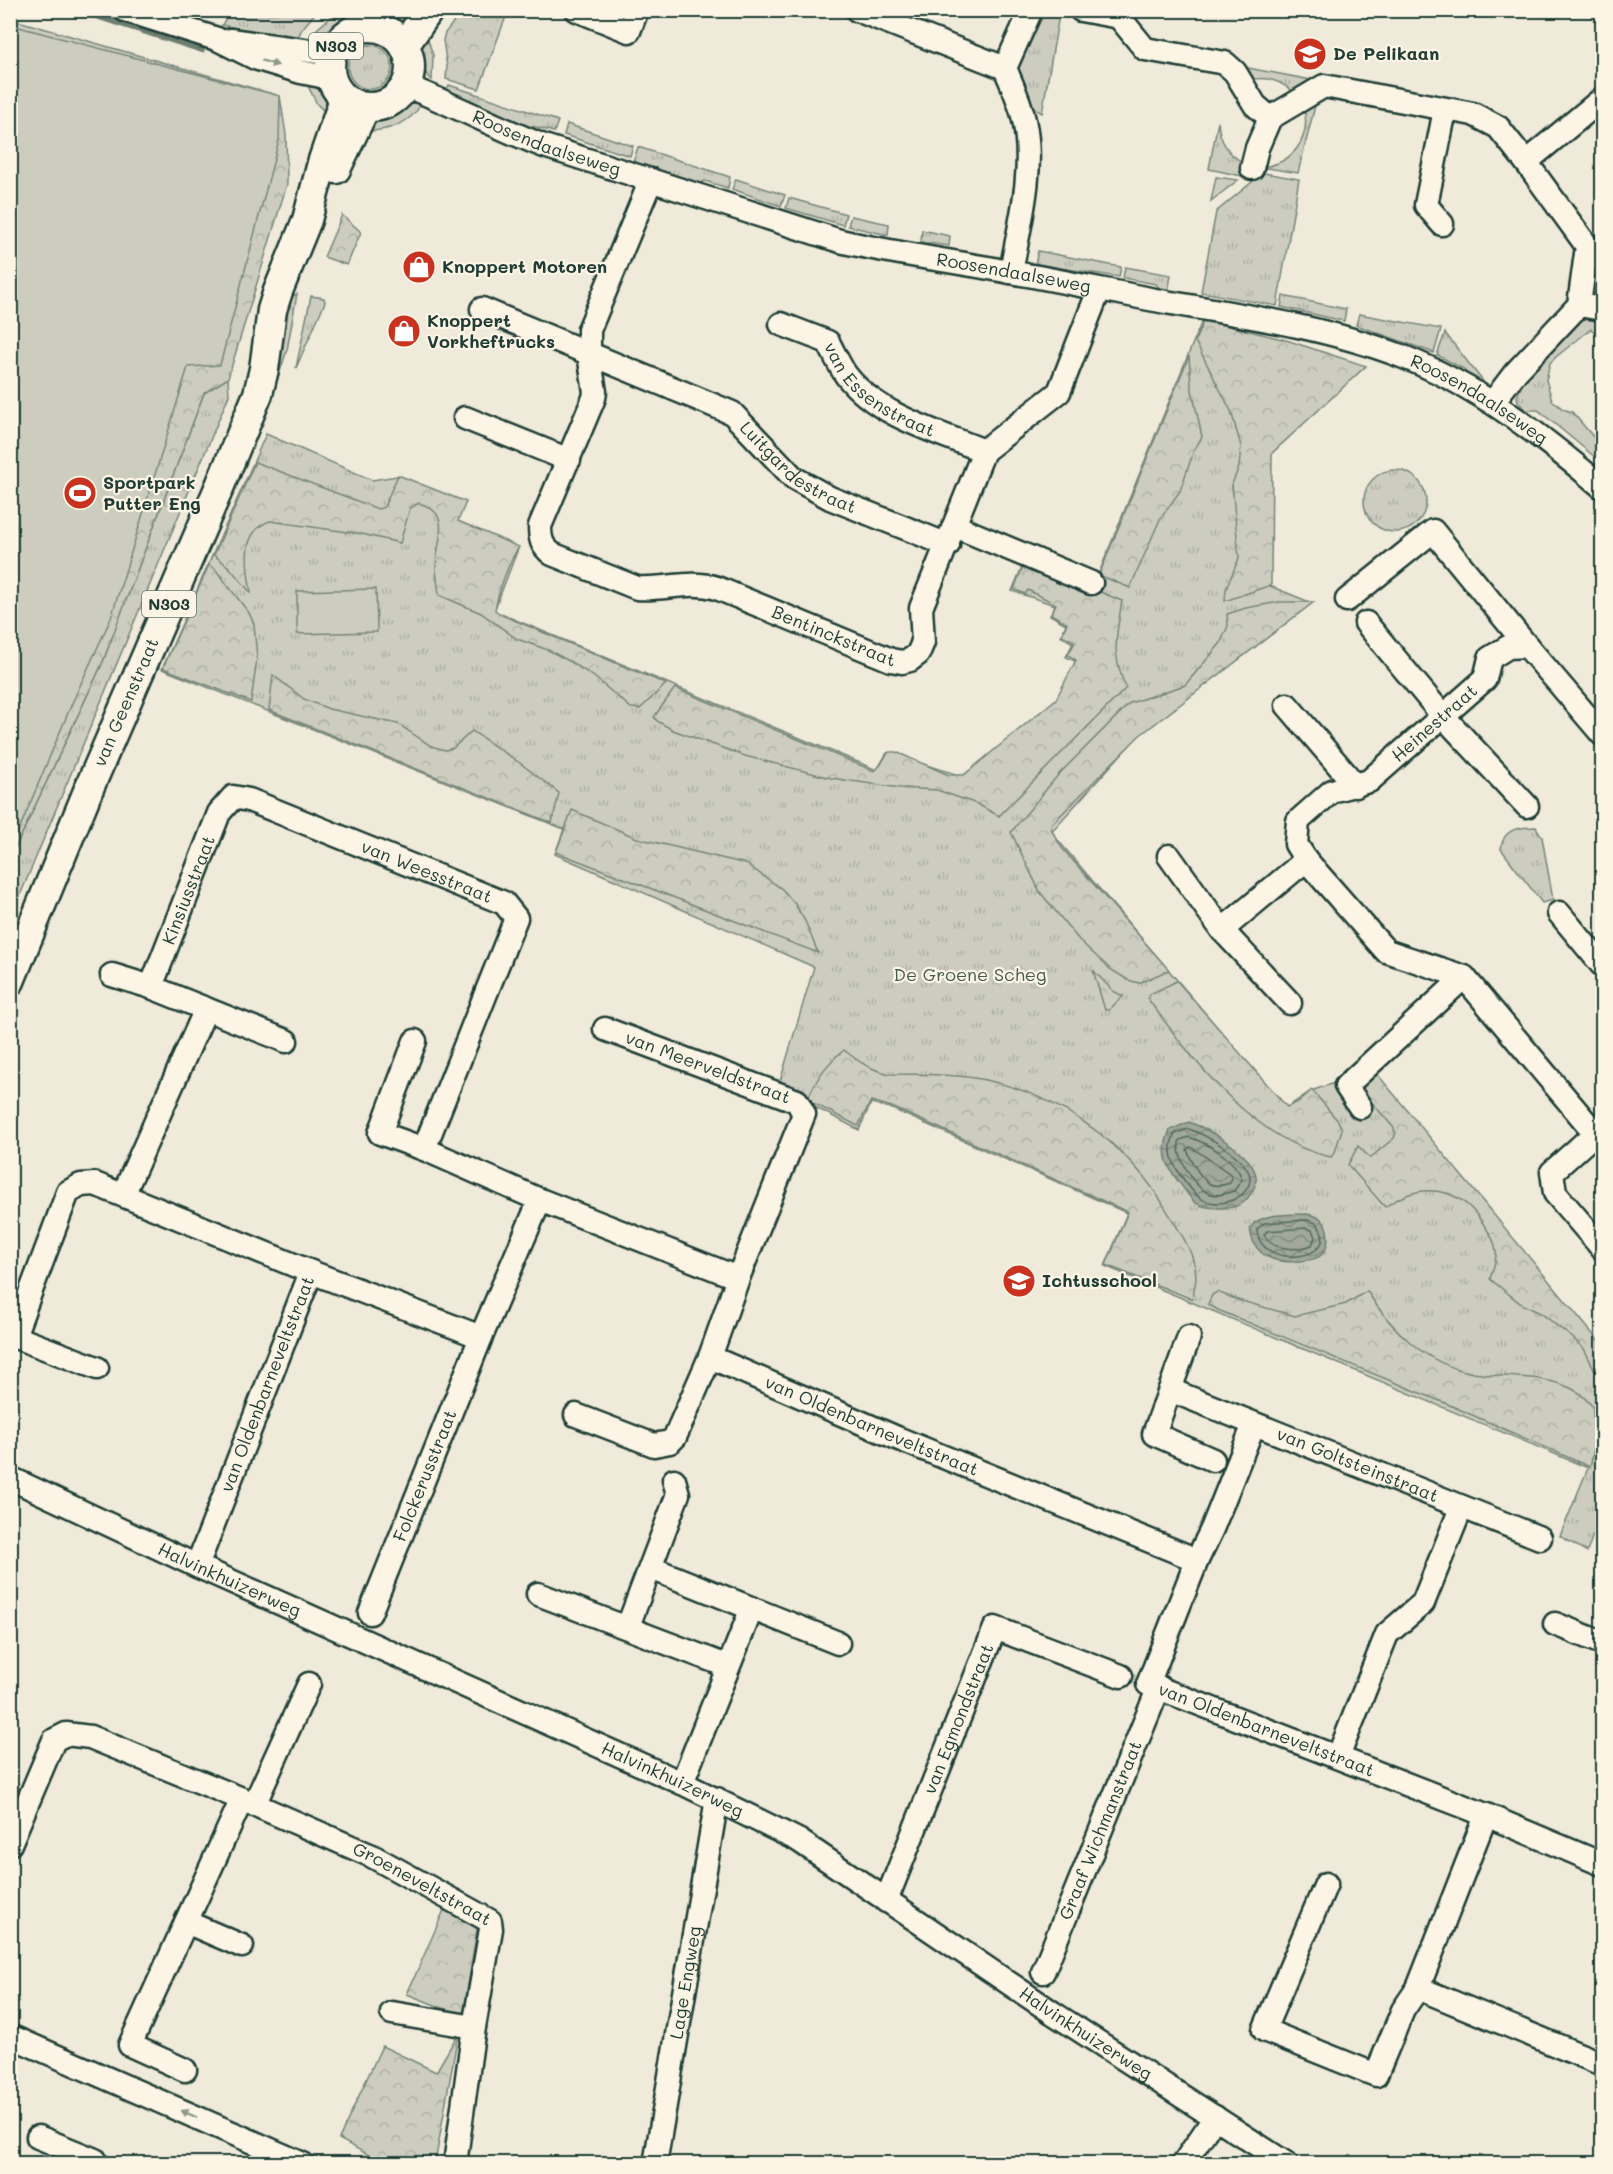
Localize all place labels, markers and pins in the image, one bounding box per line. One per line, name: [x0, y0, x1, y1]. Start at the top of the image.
school or university icon: De Pelikaan: [1292, 36, 1328, 72]
place label: De Pelikaan: [1333, 41, 1439, 65]
shop icon: Knoppert Motoren: [401, 249, 437, 285]
place label: Knoppert Motoren: [442, 254, 607, 278]
place label: Knoppert Vorkheftrucks: [427, 308, 555, 353]
shop icon: Knoppert Vorkheftrucks: [386, 313, 422, 349]
place label: Sportpark Putter Eng: [103, 470, 201, 515]
sports icon: Sportpark Putter Eng: [62, 475, 98, 511]
school or university icon: Ichtusschool: [1001, 1263, 1037, 1299]
place label: Ichtusschool: [1042, 1268, 1157, 1292]

